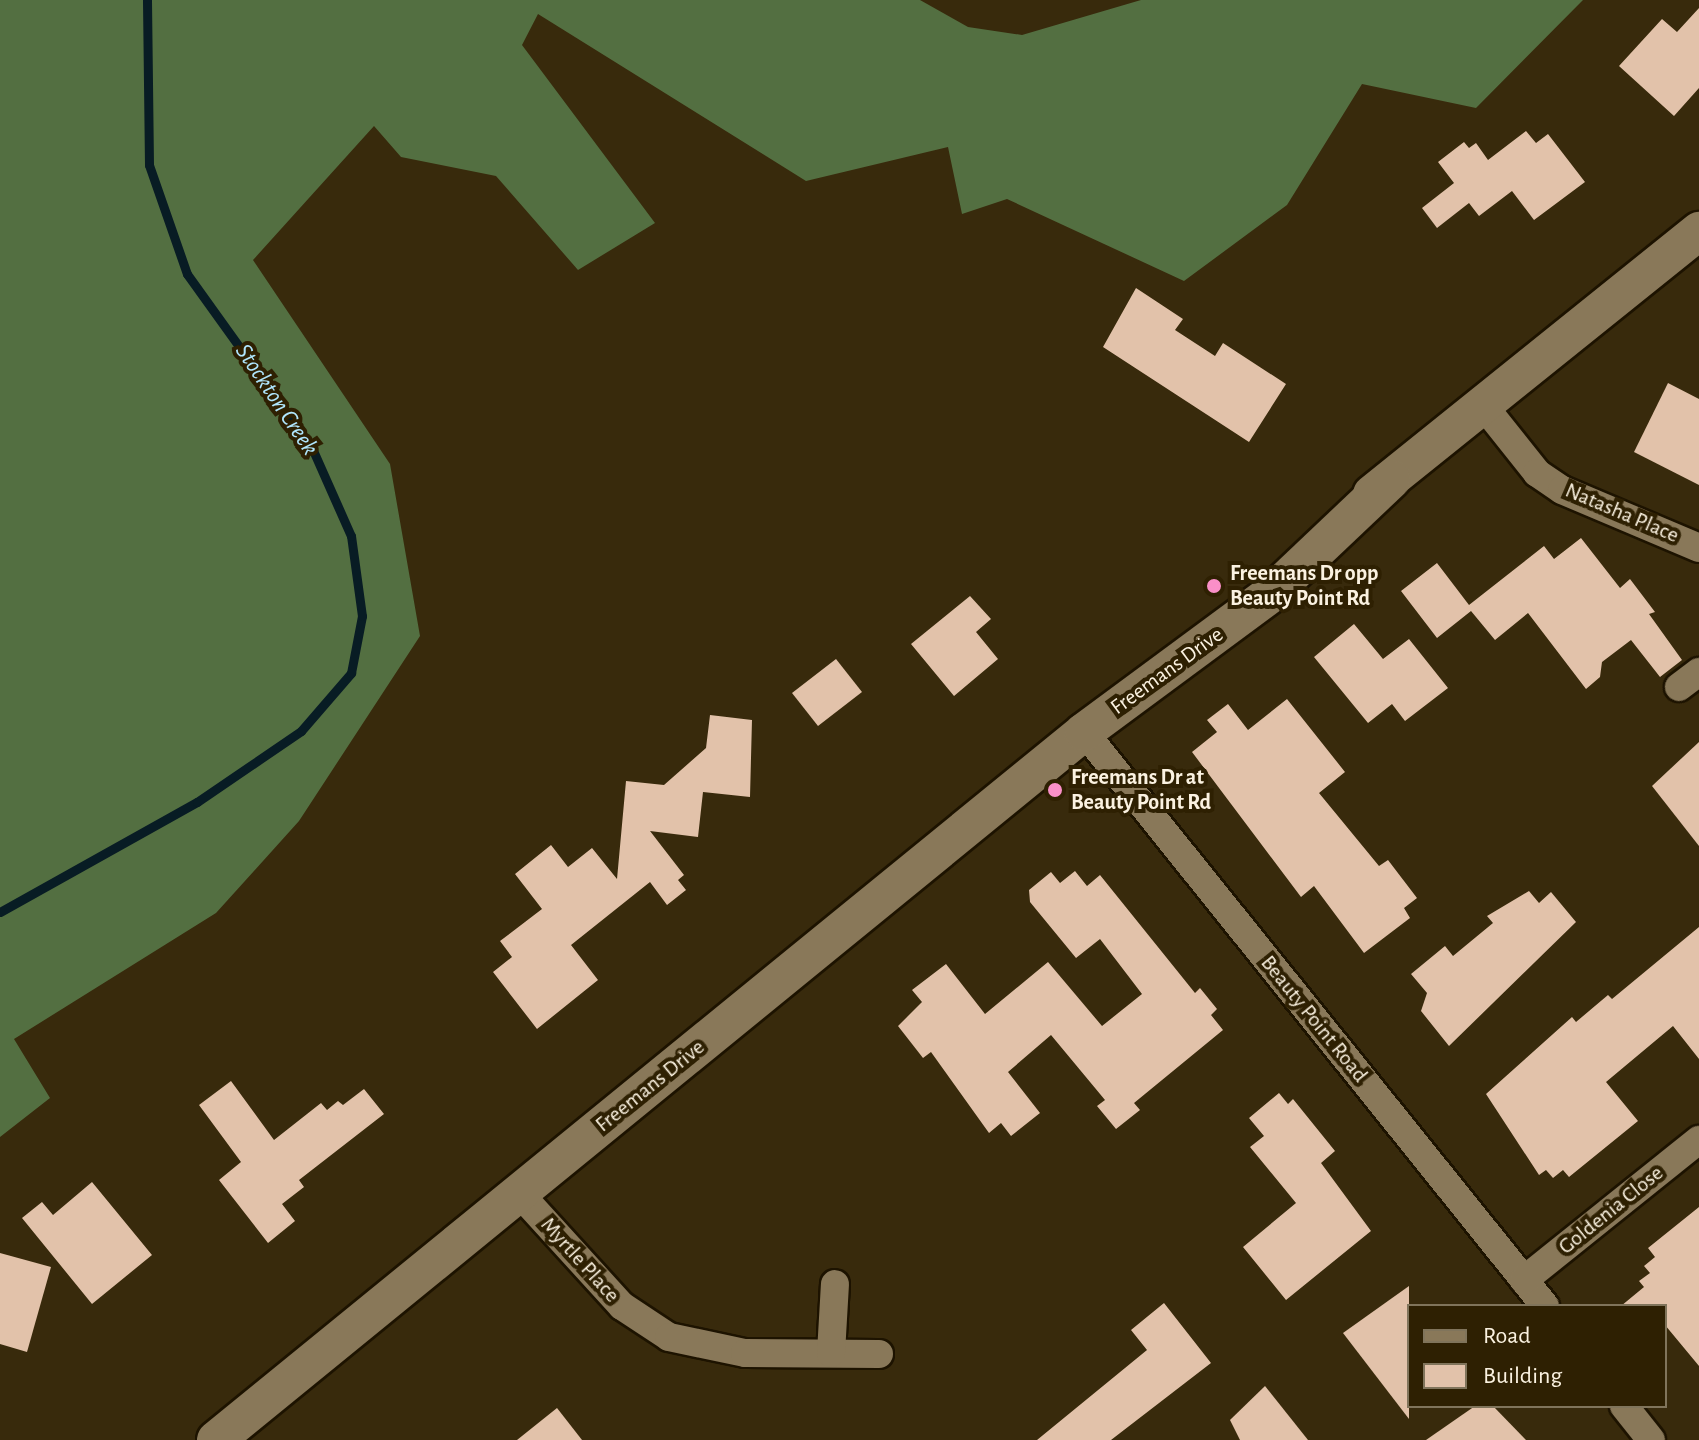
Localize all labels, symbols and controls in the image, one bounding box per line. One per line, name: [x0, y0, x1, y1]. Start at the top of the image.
water label: Stockton Creek: [228, 339, 324, 461]
street label: Natasha Place: [1561, 477, 1683, 549]
place label: Freemans Dr opp Beauty Point Rd: [1230, 560, 1378, 612]
marker: Freemans Dr opp Beauty Point Rd: [1205, 577, 1223, 595]
street label: Freemans Drive: [1106, 621, 1228, 721]
place label: Freemans Dr at Beauty Point Rd: [1071, 764, 1211, 816]
marker: Freemans Dr at Beauty Point Rd: [1046, 781, 1064, 799]
street label: Beauty Point Road: [1255, 950, 1373, 1088]
street label: Freemans Drive: [590, 1034, 710, 1138]
street label: Goldenia Close: [1553, 1160, 1669, 1260]
street label: Myrtle Place: [535, 1212, 625, 1308]
legend: [1407, 1304, 1667, 1408]
text: Road: [1483, 1324, 1531, 1348]
text: Building: [1483, 1364, 1562, 1388]

